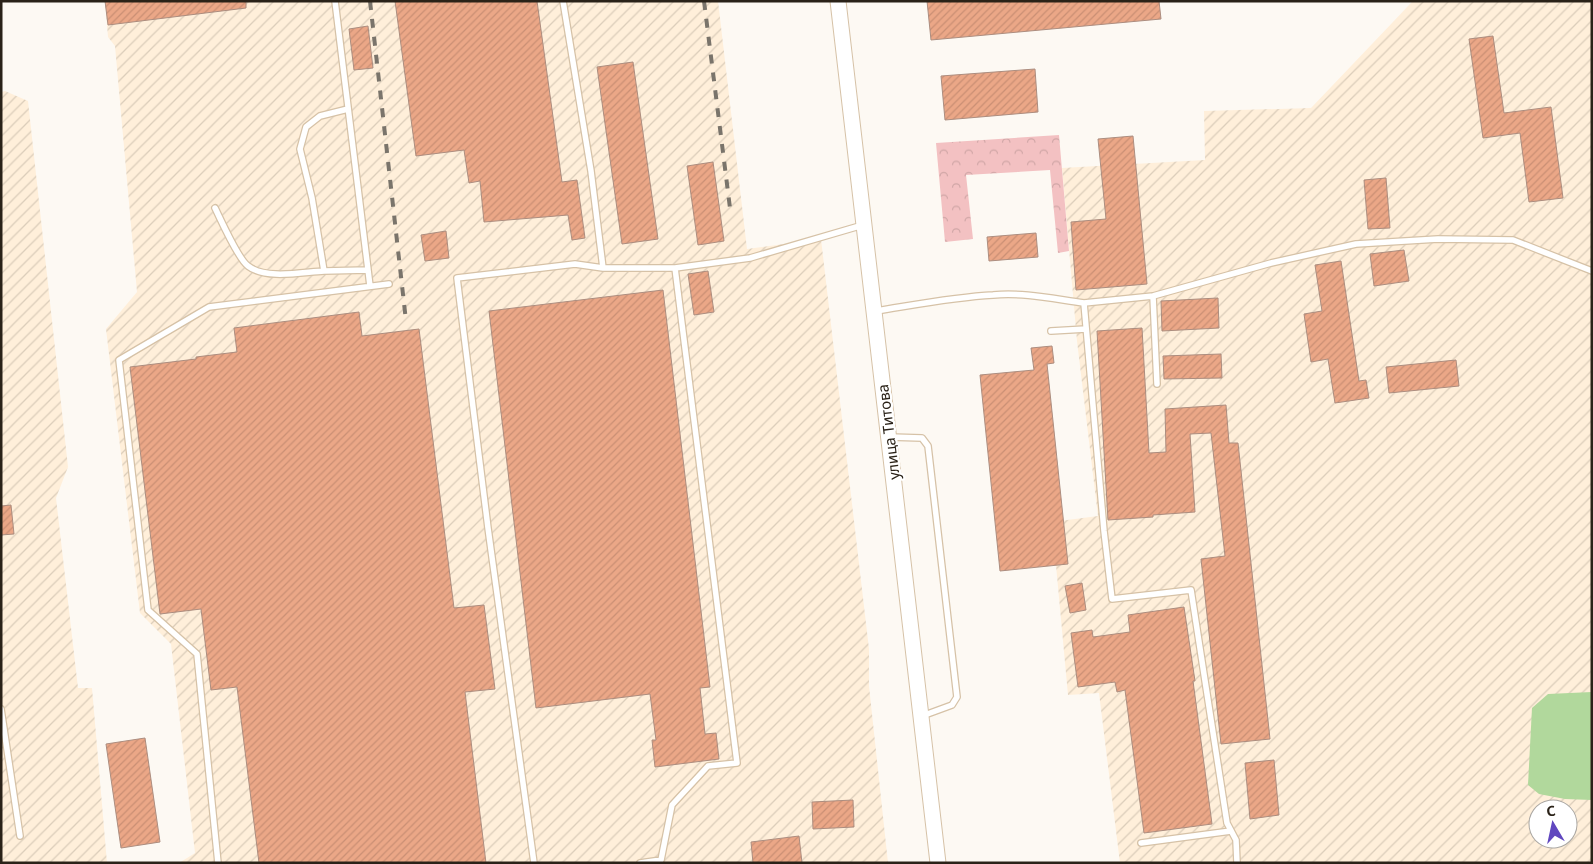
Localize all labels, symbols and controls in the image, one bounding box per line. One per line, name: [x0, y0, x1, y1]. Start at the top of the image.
street label: улица Титова: [872, 383, 904, 481]
north arrow: [1528, 799, 1578, 849]
text: С: [1545, 801, 1557, 821]

